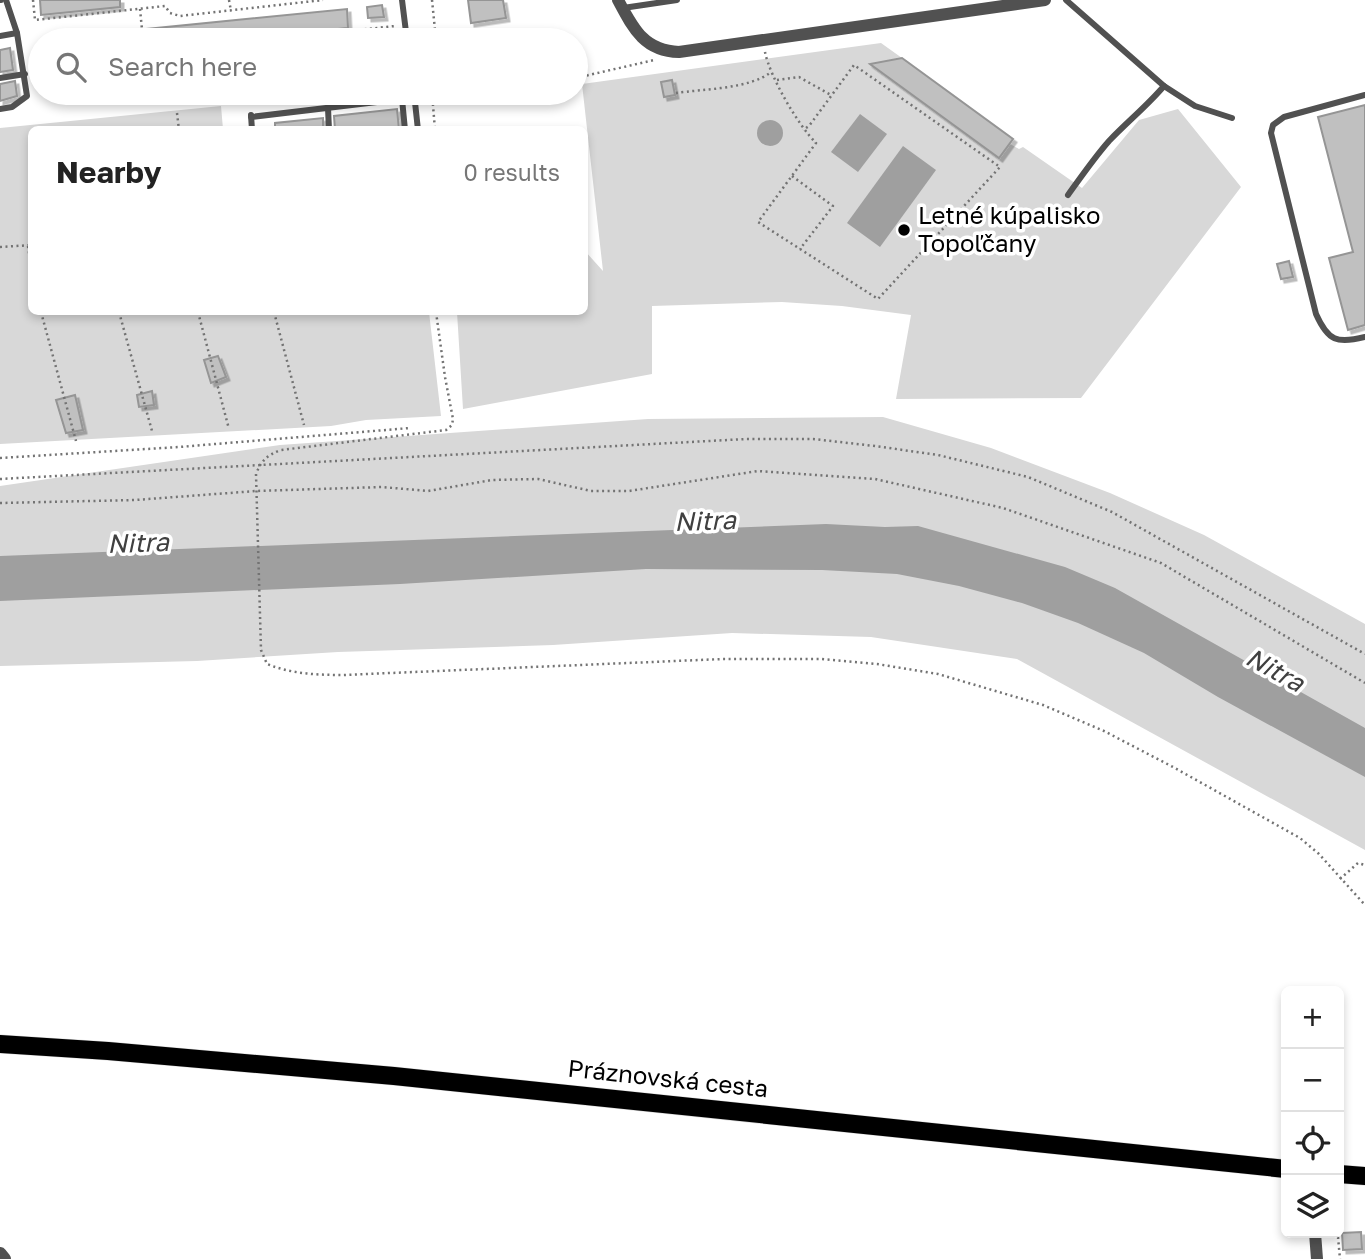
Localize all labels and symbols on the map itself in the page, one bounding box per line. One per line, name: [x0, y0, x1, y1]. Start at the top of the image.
place label: Letné kúpalisko Topoľčany: [918, 200, 1100, 257]
marker: Letné kúpalisko Topoľčany: [896, 222, 912, 238]
water label: Nitra: [674, 504, 738, 537]
water label: Nitra: [107, 526, 171, 559]
water label: Nitra: [1241, 641, 1311, 699]
street label: Práznovská cesta: [567, 1053, 770, 1102]

